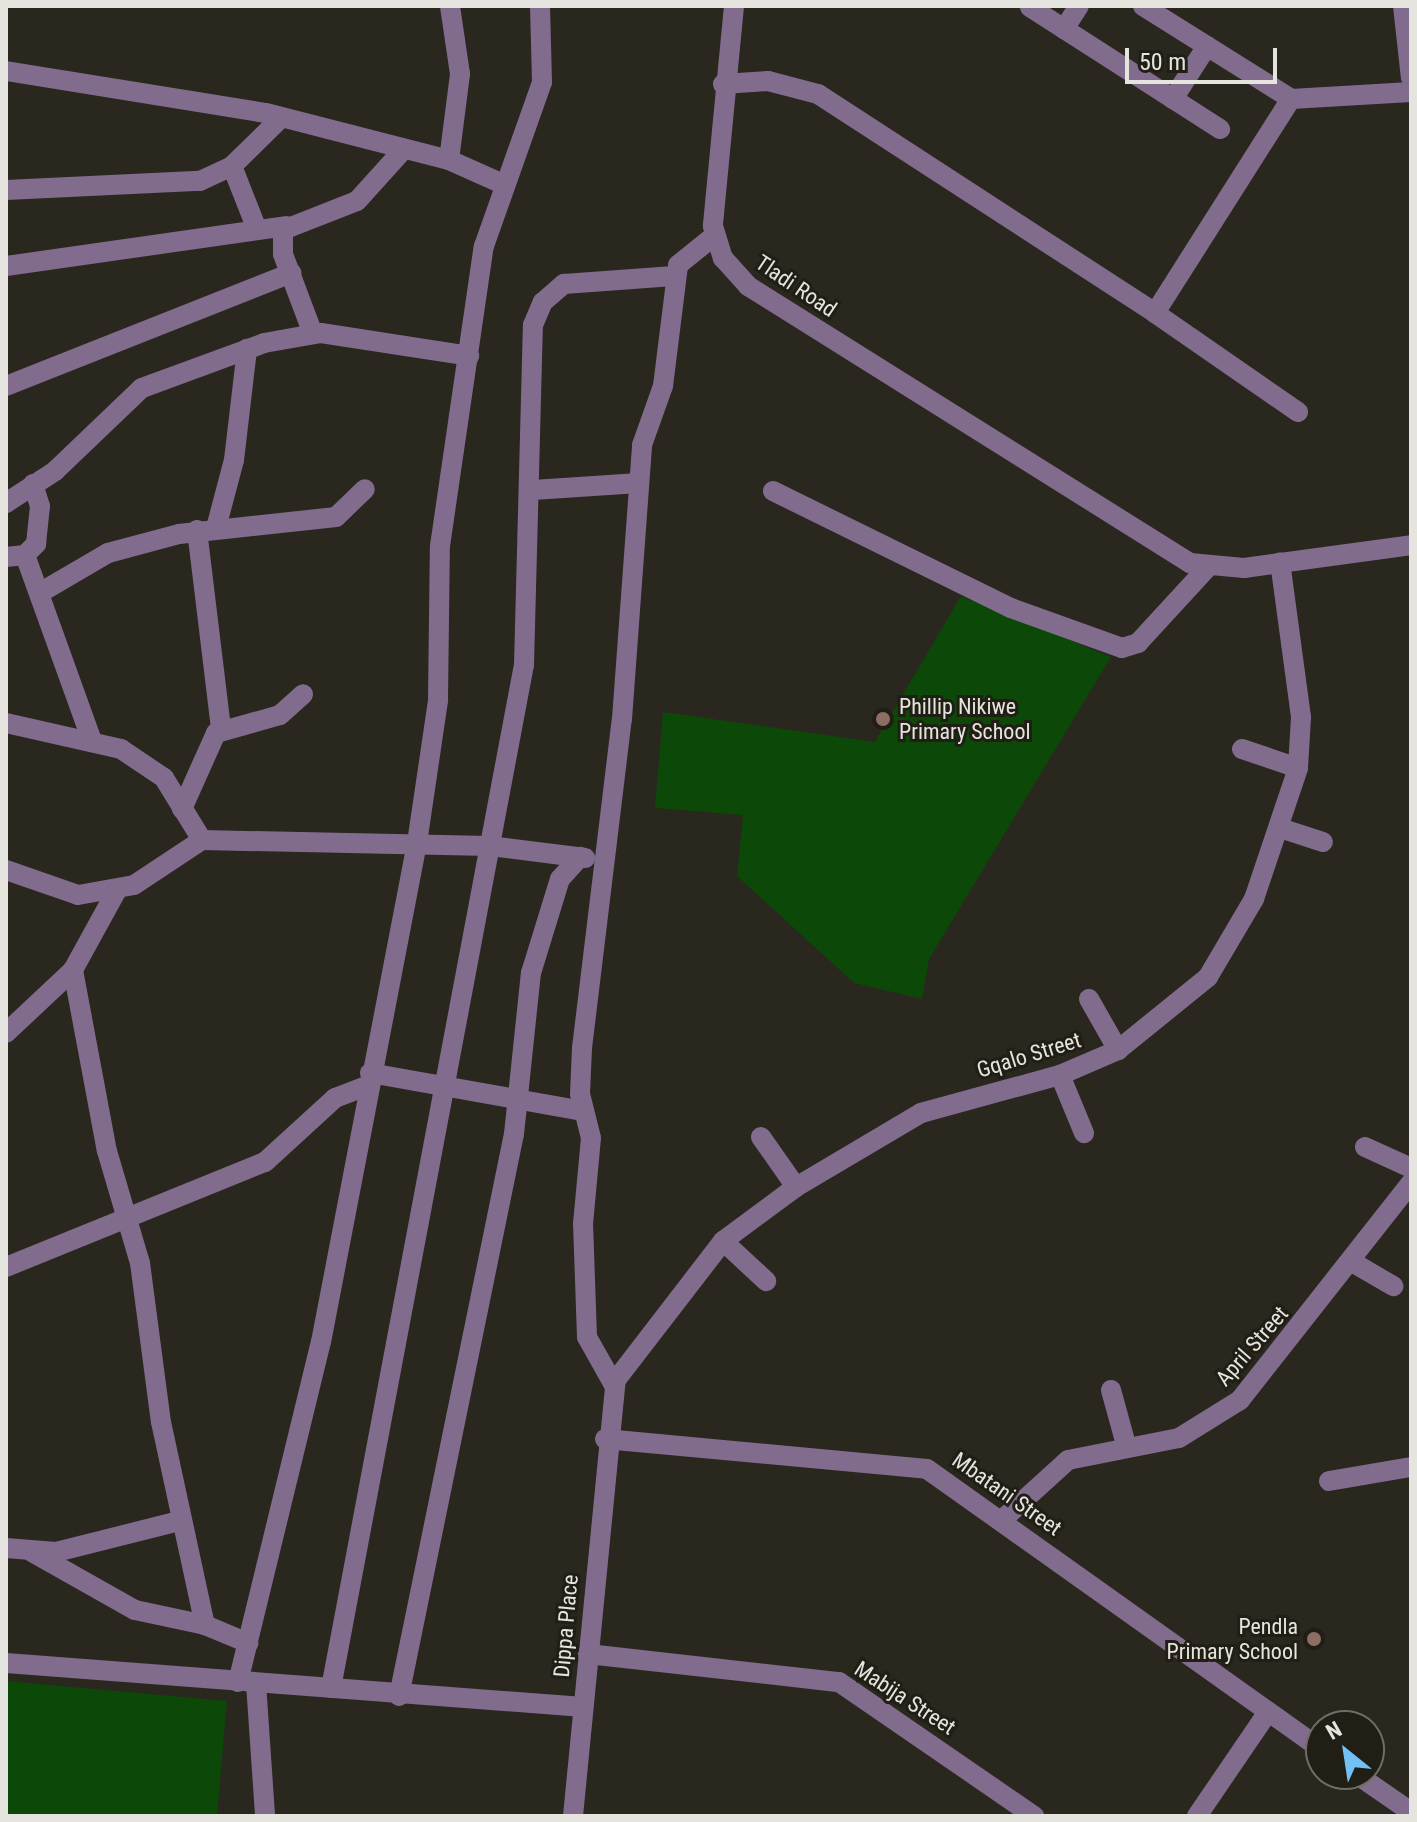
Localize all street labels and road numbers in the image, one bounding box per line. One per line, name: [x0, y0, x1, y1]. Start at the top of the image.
street label: Tladi Road: [750, 249, 842, 323]
street label: Gqalo Street: [974, 1027, 1084, 1083]
street label: April Street: [1210, 1301, 1294, 1391]
street label: Mbatani Street: [947, 1447, 1067, 1541]
street label: Dippa Place: [548, 1573, 584, 1679]
street label: Mabija Street: [850, 1656, 960, 1740]

